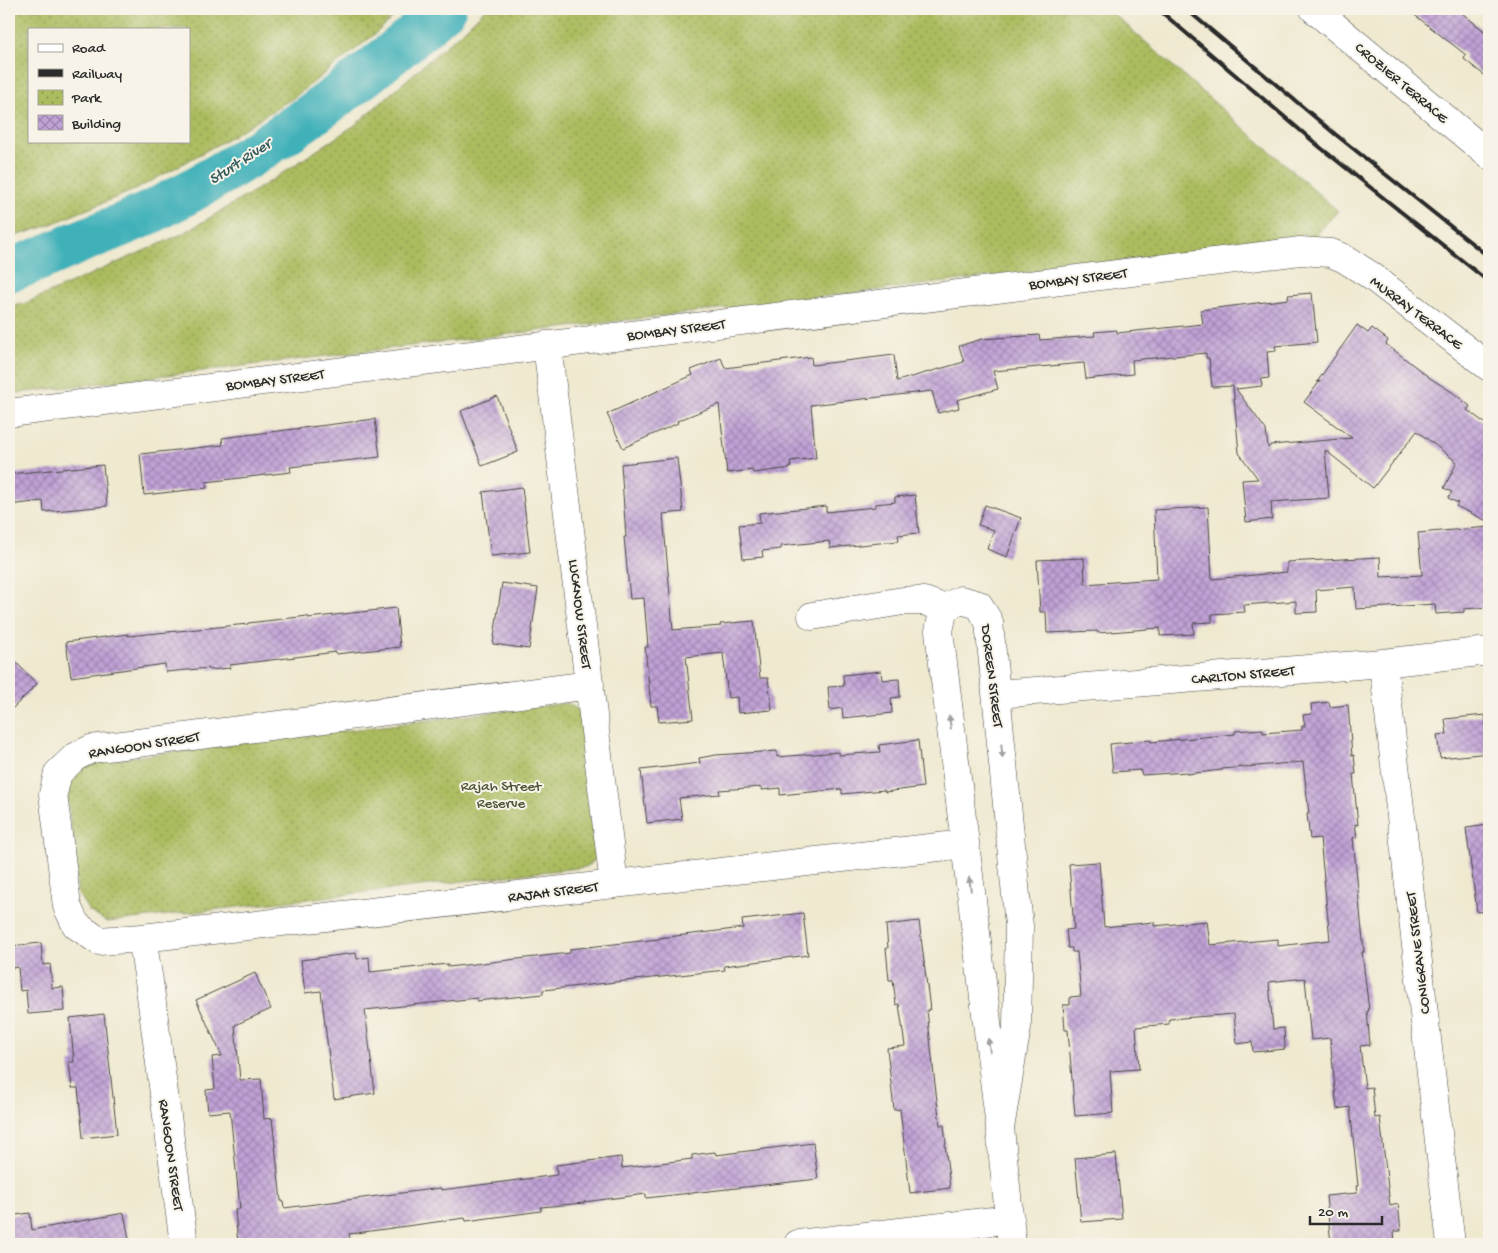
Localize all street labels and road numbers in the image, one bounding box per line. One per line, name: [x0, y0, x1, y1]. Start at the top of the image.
street label: CROZIER TERRACE: [1350, 39, 1452, 128]
street label: BOMBAY STREET: [1027, 265, 1130, 295]
street label: MURRAY TERRACE: [1366, 273, 1466, 355]
street label: BOMBAY STREET: [625, 316, 728, 346]
street label: BOMBAY STREET: [224, 366, 327, 396]
street label: LUCKNOW STREET: [563, 558, 595, 672]
street label: DOREEN STREET: [976, 623, 1006, 730]
street label: CARLTON STREET: [1191, 662, 1297, 689]
street label: RANGOON STREET: [87, 728, 202, 764]
street label: RAJAH STREET: [507, 878, 601, 907]
street label: CONIGRAVE STREET: [1402, 889, 1435, 1015]
street label: RANGOON STREET: [153, 1098, 187, 1213]

